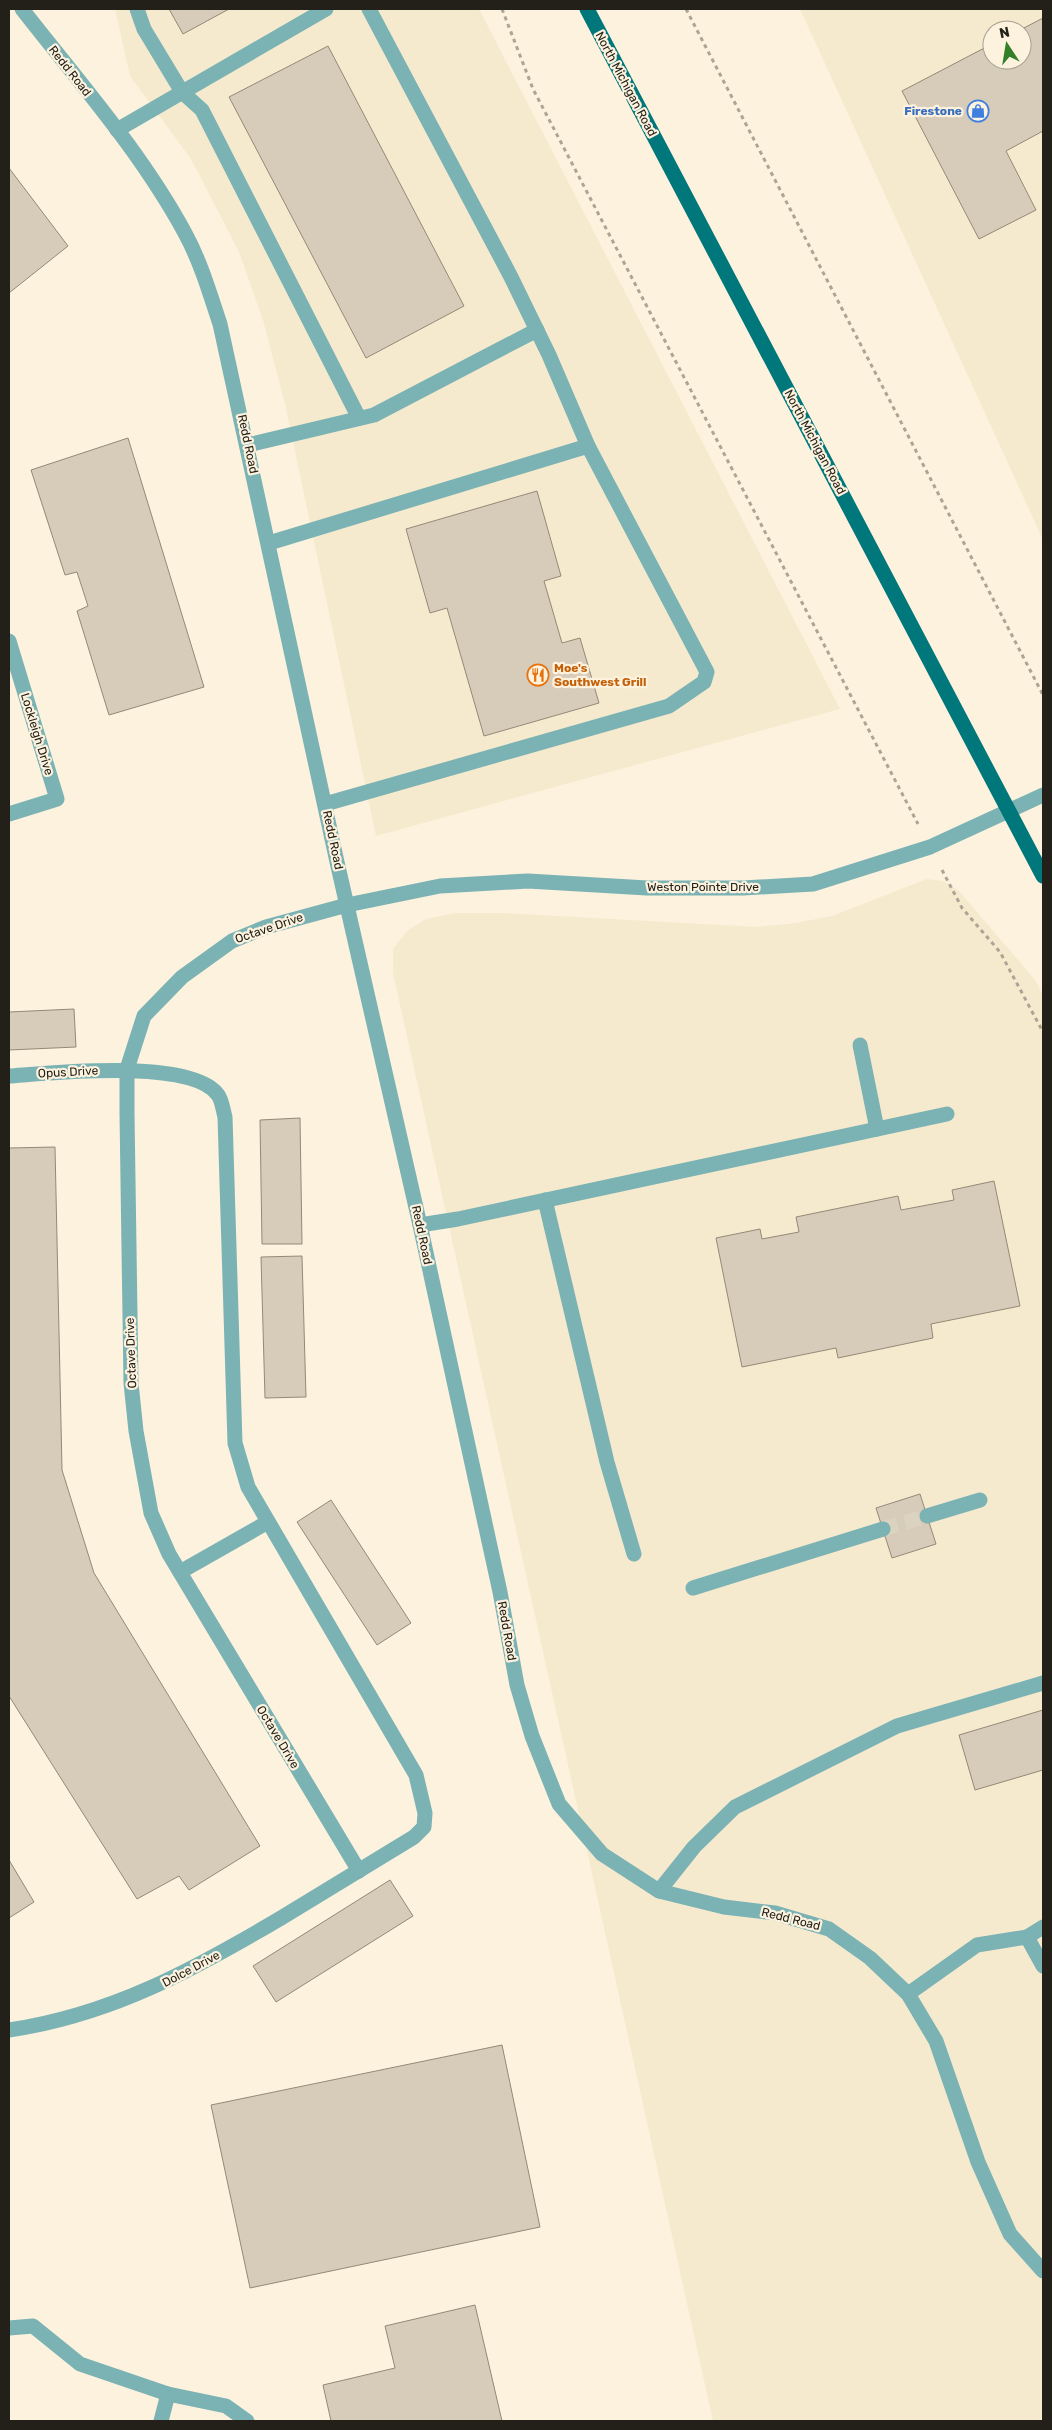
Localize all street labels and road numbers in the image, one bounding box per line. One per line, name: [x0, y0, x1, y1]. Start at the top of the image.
street label: North Michigan Road: [592, 29, 660, 139]
street label: Redd Road: [46, 43, 94, 99]
street label: North Michigan Road: [781, 387, 849, 497]
street label: Redd Road: [235, 413, 261, 475]
street label: Lockleigh Drive: [18, 691, 56, 777]
street label: Redd Road: [320, 809, 346, 871]
street label: Weston Pointe Drive: [647, 880, 759, 894]
street label: Octave Drive: [233, 910, 305, 946]
street label: Opus Drive: [37, 1063, 99, 1081]
street label: Redd Road: [409, 1204, 435, 1266]
street label: Octave Drive: [123, 1317, 139, 1389]
street label: Redd Road: [495, 1600, 519, 1662]
street label: Octave Drive: [254, 1703, 302, 1771]
street label: Redd Road: [760, 1905, 822, 1933]
street label: Dolce Drive: [160, 1948, 222, 1990]

